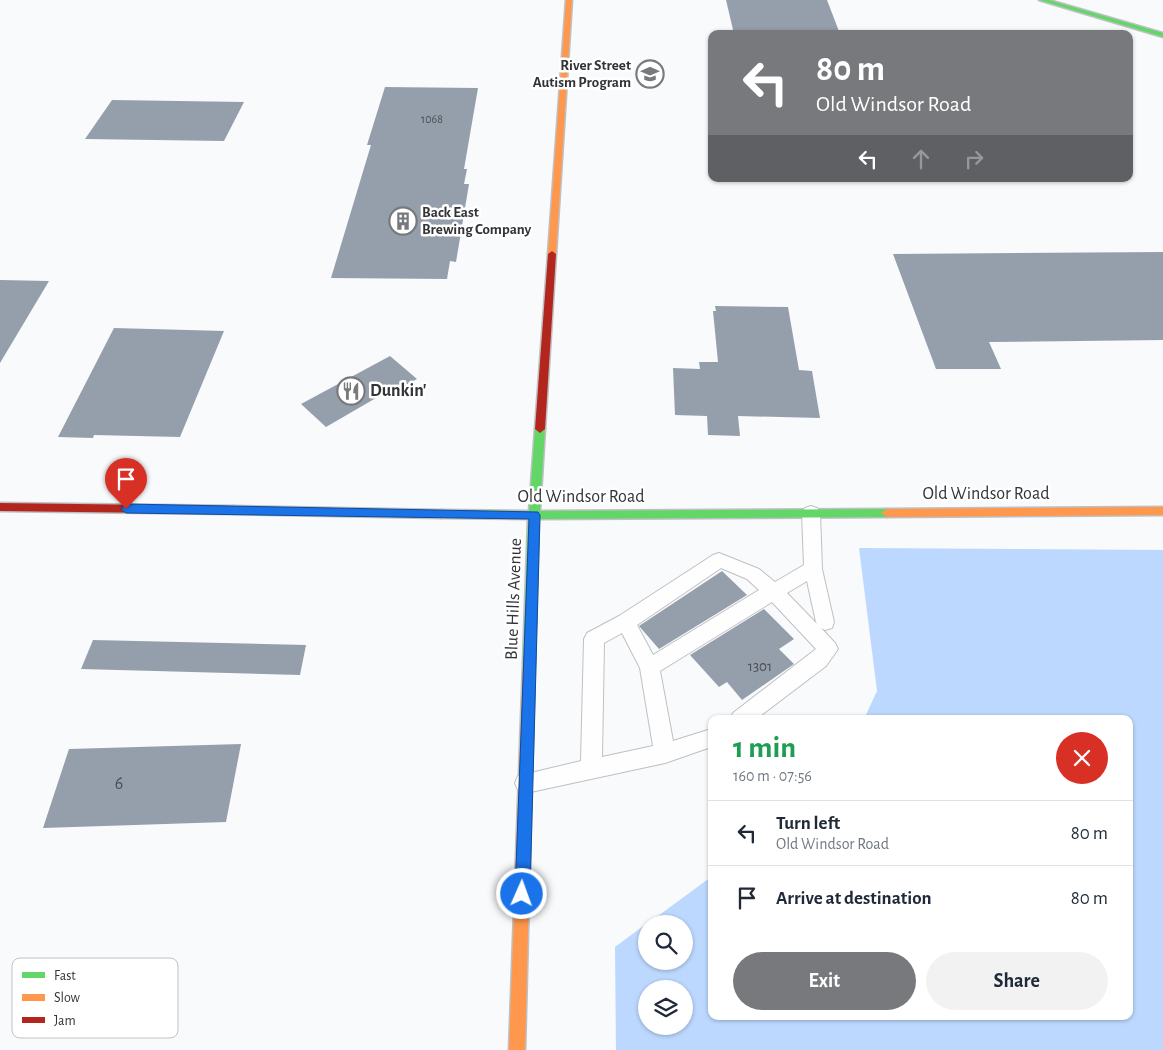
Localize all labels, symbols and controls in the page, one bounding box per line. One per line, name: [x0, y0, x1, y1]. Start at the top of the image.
icon: left: [733, 50, 798, 115]
text: 80 m: [816, 52, 885, 87]
place label: River Street Autism Program: [533, 58, 631, 90]
school or university icon: River Street Autism Program: [635, 59, 665, 89]
text: Old Windsor Road: [816, 93, 971, 115]
house number: 1068: [421, 113, 443, 125]
icon: left: [854, 145, 882, 173]
icon: ahead: [907, 145, 935, 173]
icon: right: [960, 145, 988, 173]
place label: Back East Brewing Company: [422, 205, 532, 237]
building icon: Back East Brewing Company: [388, 206, 418, 236]
restaurant icon: Dunkin': [336, 376, 366, 406]
place label: Dunkin': [370, 382, 427, 400]
pin: [105, 458, 147, 509]
icon: arrive: [112, 465, 140, 493]
street label: Old Windsor Road: [922, 485, 1050, 503]
street label: Old Windsor Road: [517, 488, 645, 506]
street label: Blue Hills Avenue: [503, 538, 525, 660]
house number: 1301: [748, 659, 772, 674]
button: close: [1056, 732, 1108, 784]
text: 1 min: [733, 733, 796, 763]
text: 160 m · 07:56: [733, 768, 812, 784]
house number: 6: [115, 775, 123, 793]
text: Turn left: [776, 814, 840, 833]
icon: left: [733, 819, 761, 847]
text: 80 m: [1071, 824, 1108, 843]
text: Old Windsor Road: [776, 836, 889, 852]
position arrow: [495, 867, 547, 919]
icon: arrive: [733, 884, 761, 912]
text: Arrive at destination: [776, 889, 932, 908]
text: 80 m: [1071, 889, 1108, 908]
map controls: [638, 915, 693, 1035]
button: search: [638, 915, 693, 970]
button: Exit: [733, 952, 916, 1010]
button: Share: [926, 952, 1108, 1010]
legend: [12, 958, 178, 1038]
text: Fast: [54, 969, 76, 983]
button: layers: [638, 980, 693, 1035]
text: Slow: [54, 991, 81, 1005]
text: Jam: [54, 1014, 76, 1028]

